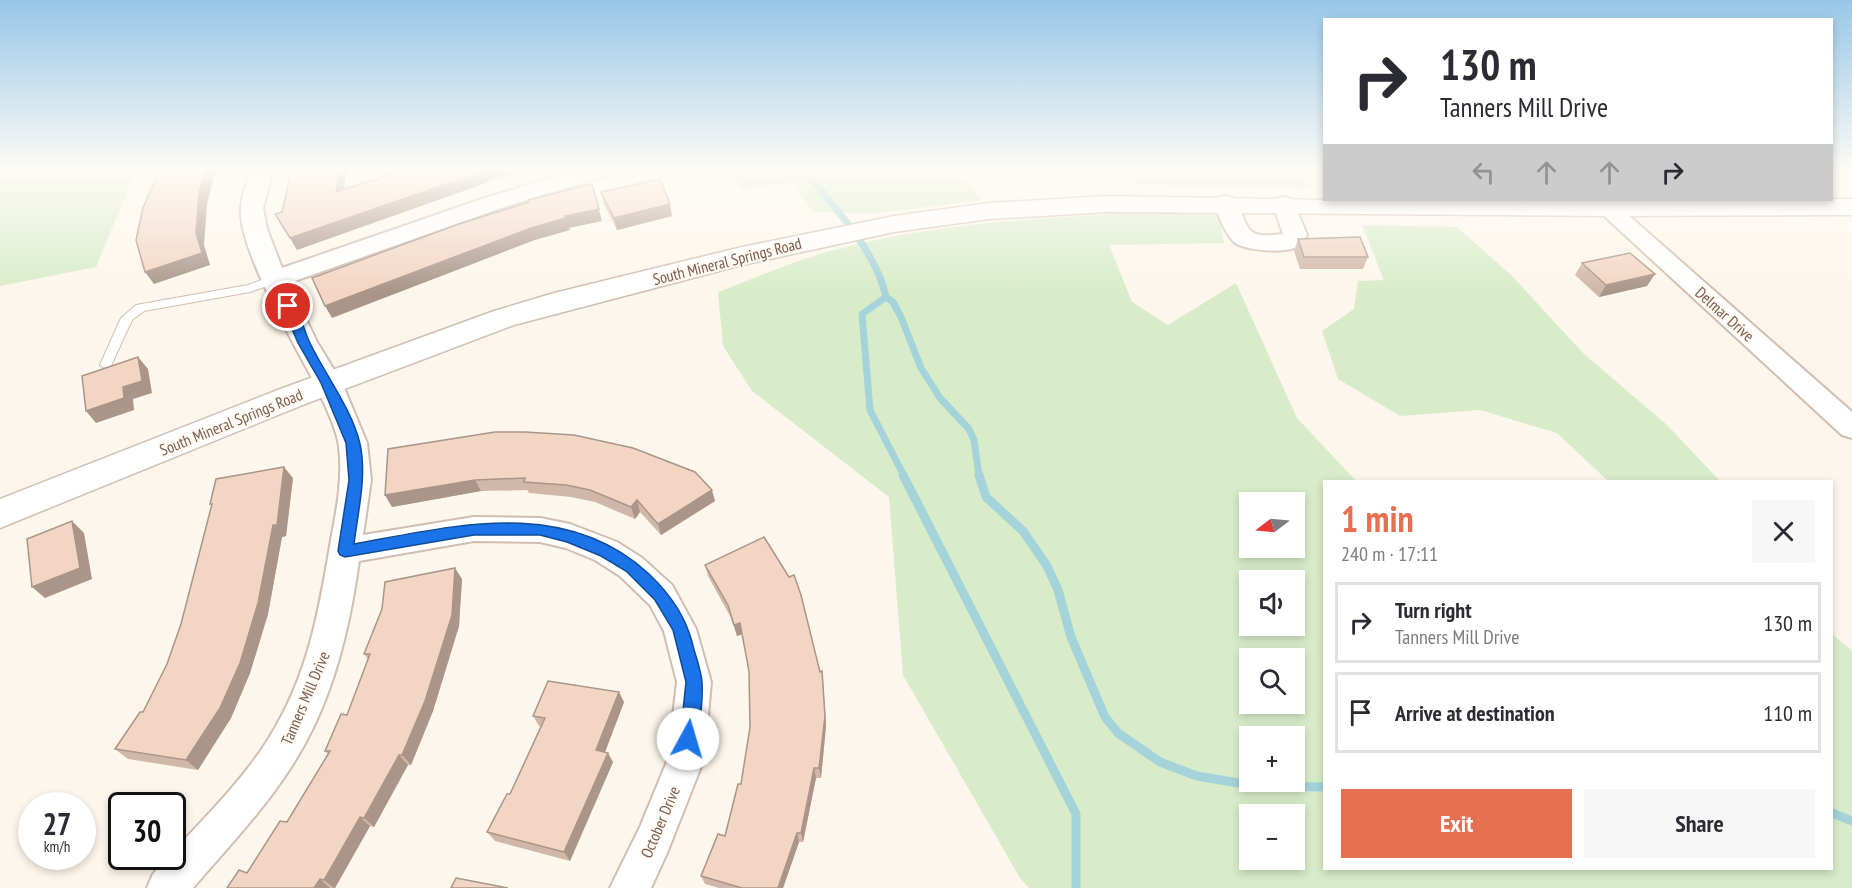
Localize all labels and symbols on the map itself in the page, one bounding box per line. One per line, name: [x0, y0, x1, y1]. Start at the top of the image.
street label: South Mineral Springs Road: [651, 233, 803, 289]
pin: [262, 280, 313, 331]
street label: Delmar Drive: [1691, 282, 1759, 346]
street label: South Mineral Springs Road: [157, 384, 305, 460]
north arrow: [1239, 492, 1305, 558]
street label: Tanners Mill Drive: [276, 648, 334, 748]
position arrow: [656, 707, 720, 771]
street label: October Drive: [636, 783, 684, 861]
speed limit sign: 30: [108, 792, 186, 870]

